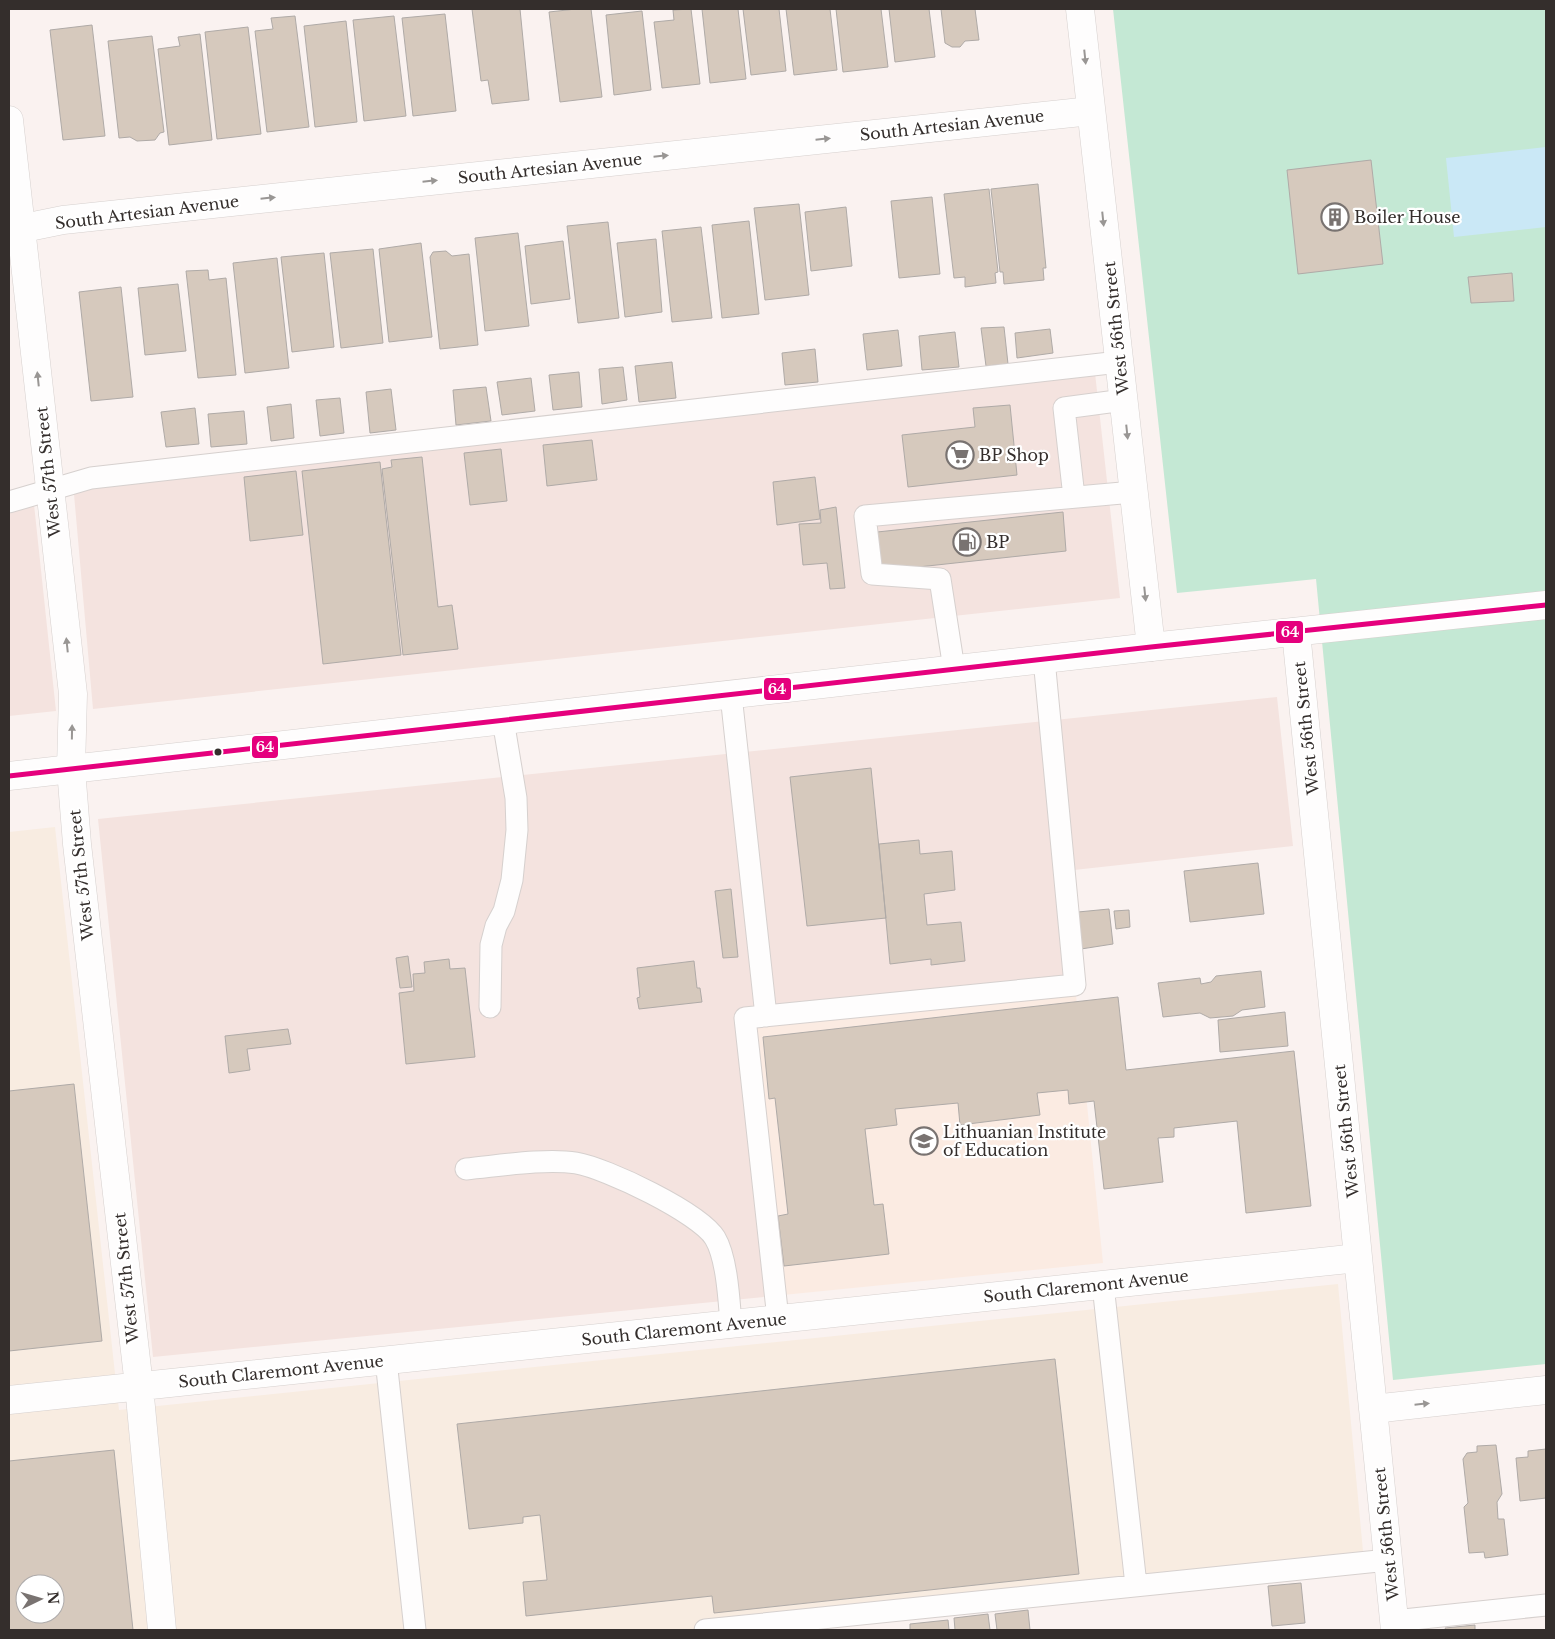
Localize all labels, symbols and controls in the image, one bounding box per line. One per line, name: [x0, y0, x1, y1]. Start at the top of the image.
one-way arrow: [1081, 50, 1089, 66]
street label: South Artesian Avenue: [859, 105, 1045, 145]
one-way arrow: [815, 135, 831, 143]
street label: South Artesian Avenue: [457, 148, 643, 188]
one-way arrow: [653, 152, 669, 160]
one-way arrow: [422, 177, 438, 185]
street label: South Artesian Avenue: [54, 191, 240, 233]
one-way arrow: [261, 194, 277, 202]
building icon: Boiler House: [1320, 202, 1350, 232]
place label: Boiler House: [1354, 207, 1460, 227]
one-way arrow: [1099, 211, 1107, 227]
street label: West 56th Street: [1099, 260, 1133, 397]
one-way arrow: [34, 371, 42, 387]
street label: West 57th Street: [31, 406, 65, 539]
one-way arrow: [1123, 425, 1131, 441]
supermarket icon: BP Shop: [945, 440, 975, 470]
place label: BP Shop: [979, 445, 1049, 465]
fuel station icon: BP: [952, 527, 982, 557]
place label: BP: [986, 532, 1009, 552]
one-way arrow: [1141, 586, 1149, 602]
line badge: 64: [1275, 620, 1304, 644]
text: 64: [1281, 623, 1299, 641]
one-way arrow: [63, 637, 71, 653]
street label: West 56th Street: [1289, 660, 1323, 797]
line badge: 64: [763, 677, 792, 701]
text: 64: [768, 680, 786, 698]
one-way arrow: [68, 723, 76, 739]
line badge: 64: [251, 735, 279, 759]
text: 64: [256, 738, 274, 756]
unlabelled marker: [213, 747, 223, 757]
street label: West 57th Street: [64, 809, 98, 942]
street label: West 56th Street: [1329, 1063, 1363, 1200]
place label: Lithuanian Institute of Education: [943, 1122, 1106, 1160]
school or university icon: Lithuanian Institute of Education: [909, 1126, 939, 1156]
street label: West 57th Street: [109, 1212, 143, 1345]
street label: South Claremont Avenue: [982, 1265, 1190, 1307]
street label: South Claremont Avenue: [580, 1308, 788, 1350]
street label: South Claremont Avenue: [177, 1350, 385, 1392]
one-way arrow: [1414, 1399, 1430, 1407]
street label: West 56th Street: [1369, 1466, 1403, 1603]
north arrow: [15, 1574, 65, 1624]
text: N: [43, 1591, 62, 1605]

